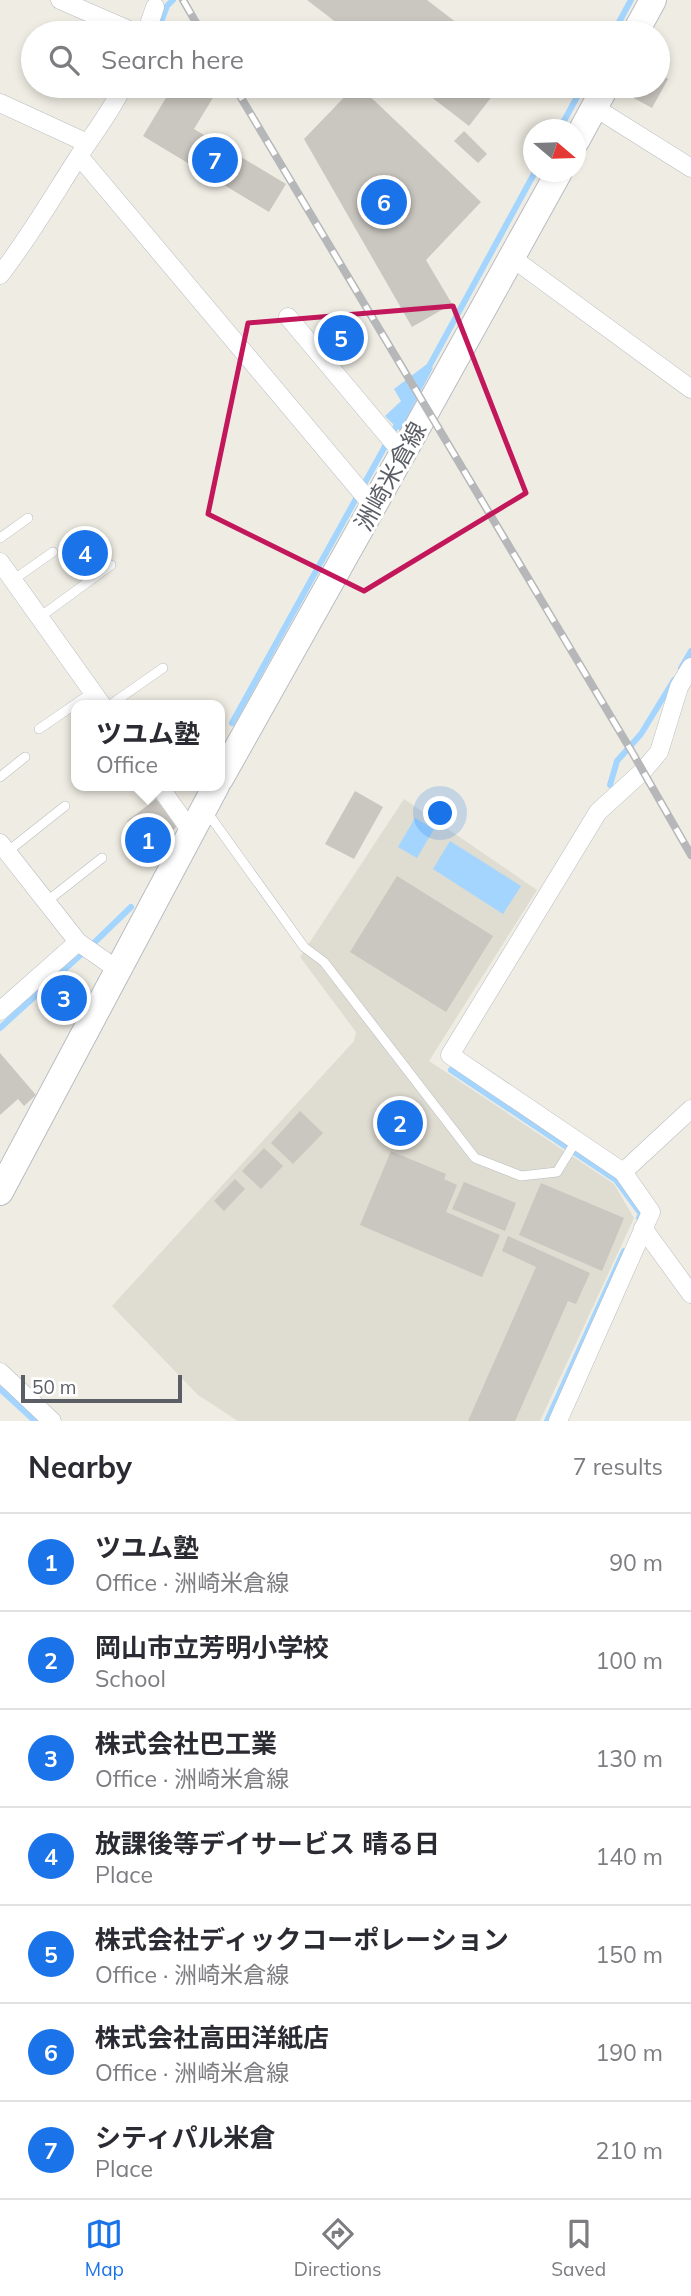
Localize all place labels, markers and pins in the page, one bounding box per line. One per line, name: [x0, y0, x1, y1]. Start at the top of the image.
pin: 7: [192, 134, 238, 186]
pin: 6: [361, 176, 407, 228]
pin: 5: [318, 312, 364, 364]
pin: 4: [62, 527, 108, 579]
pin: 1: [125, 814, 171, 866]
pin: 3: [41, 972, 87, 1024]
pin: 2: [377, 1097, 423, 1149]

